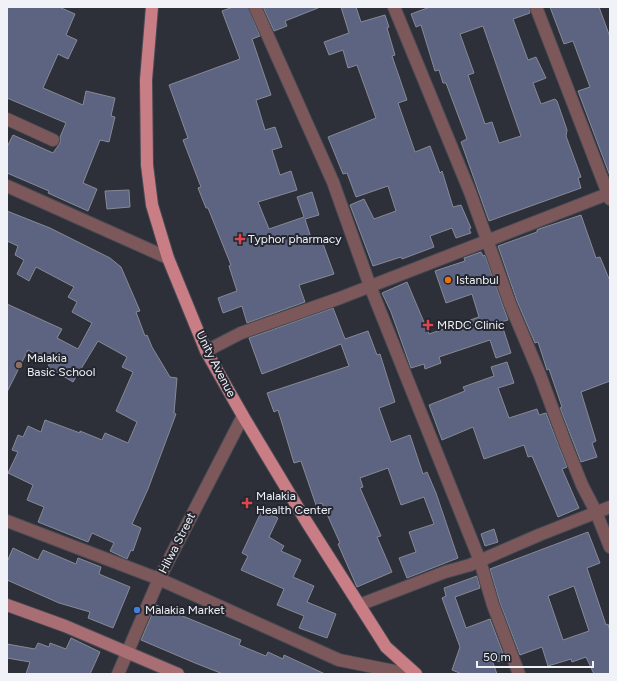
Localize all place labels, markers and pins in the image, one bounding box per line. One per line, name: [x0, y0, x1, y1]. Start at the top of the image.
place label: Typhor pharmacy: [248, 232, 342, 246]
marker: Typhor pharmacy: [235, 234, 245, 244]
place label: Istanbul: [456, 273, 499, 287]
marker: Istanbul: [443, 275, 453, 285]
place label: MRDC Clinic: [437, 318, 505, 332]
marker: MRDC Clinic: [422, 319, 434, 331]
place label: Malakia Basic School: [27, 351, 95, 379]
marker: Malakia Basic School: [14, 360, 24, 370]
place label: Malakia Health Center: [256, 489, 332, 517]
marker: Malakia Health Center: [241, 497, 253, 509]
place label: Malakia Market: [145, 603, 225, 617]
marker: Malakia Market: [132, 605, 142, 615]

